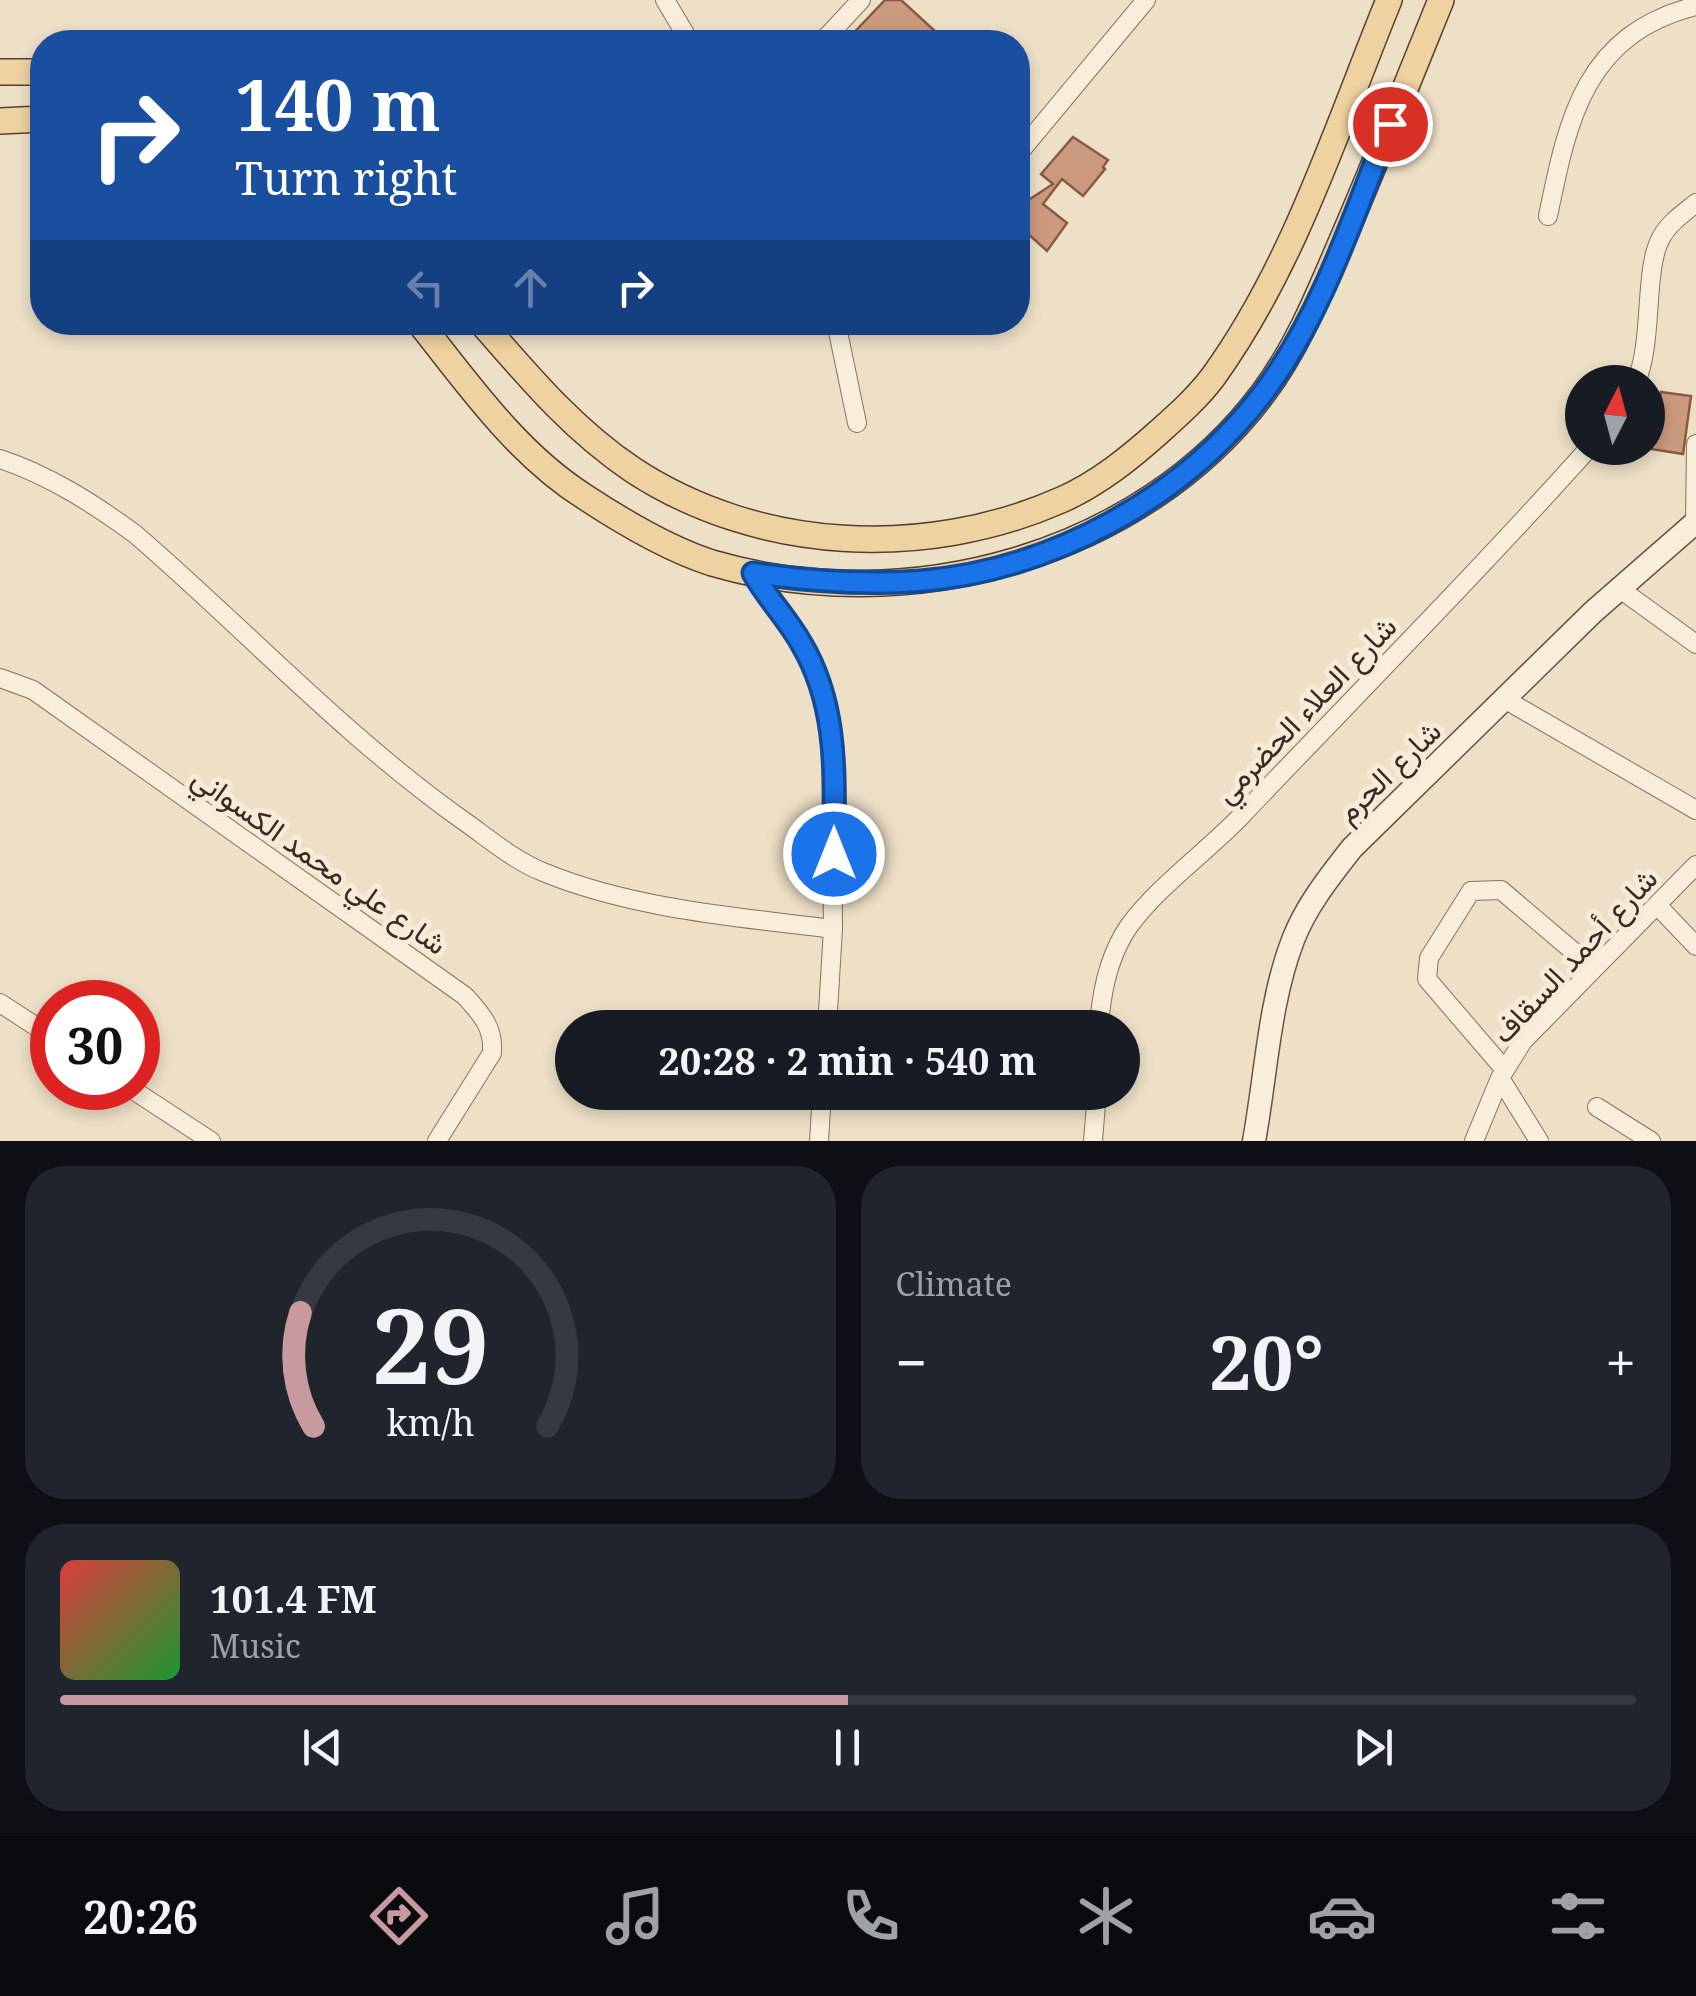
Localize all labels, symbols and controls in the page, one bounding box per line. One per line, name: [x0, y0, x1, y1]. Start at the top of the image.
text: 140 m: [235, 56, 441, 152]
icon: right: [70, 70, 200, 200]
pin: [1348, 82, 1433, 167]
icon: arrive: [1363, 97, 1418, 152]
text: Turn right: [235, 147, 457, 208]
icon: left: [398, 260, 453, 315]
icon: ahead: [503, 260, 558, 315]
icon: right: [608, 260, 663, 315]
north arrow: [1565, 365, 1665, 465]
map controls: [1565, 365, 1665, 465]
street label: شارع العلاء الحضرمي: [1205, 606, 1409, 815]
street label: شارع الحرم: [1327, 711, 1450, 832]
street label: شارع علي محمد الكسواني: [181, 756, 456, 968]
position arrow: [782, 802, 886, 906]
street label: شارع أحمد السقاف: [1482, 858, 1667, 1052]
speed limit sign: 30: [30, 980, 160, 1110]
text: 20:28 · 2 min · 540 m: [658, 1034, 1037, 1086]
text: Climate: [896, 1262, 1012, 1305]
text: 29: [371, 1273, 489, 1414]
text: 20°: [1209, 1310, 1324, 1412]
text: −: [896, 1324, 927, 1399]
text: +: [1605, 1324, 1636, 1399]
text: km/h: [386, 1398, 474, 1446]
text: 101.4 FM: [210, 1572, 377, 1624]
text: Music: [210, 1624, 301, 1667]
icon: previous: [295, 1720, 350, 1775]
icon: pause: [820, 1720, 875, 1775]
icon: next: [1346, 1720, 1401, 1775]
icon: directions: [364, 1881, 434, 1951]
icon: music: [600, 1881, 670, 1951]
icon: phone: [836, 1881, 906, 1951]
icon: climate: [1071, 1881, 1141, 1951]
icon: car: [1307, 1881, 1377, 1951]
icon: filters: [1543, 1881, 1613, 1951]
text: 20:26: [83, 1886, 198, 1947]

